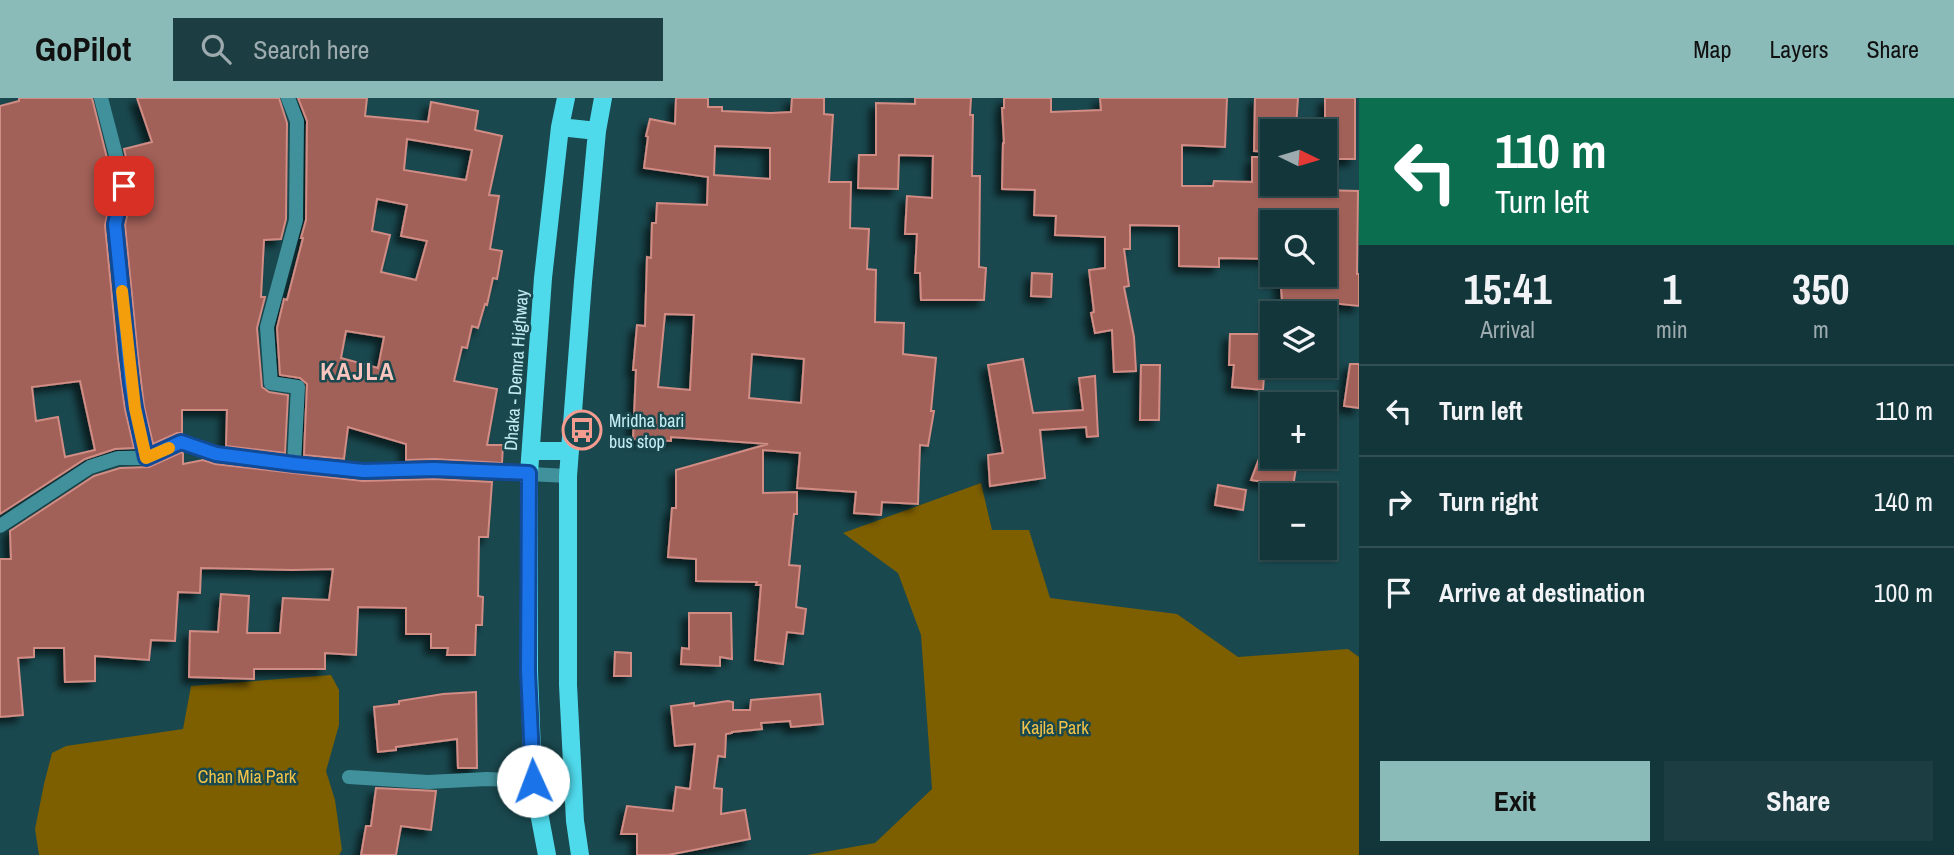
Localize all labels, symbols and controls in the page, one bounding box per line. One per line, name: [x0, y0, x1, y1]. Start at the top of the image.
search box: [173, 18, 663, 81]
text: GoPilot: [35, 27, 131, 71]
icon: search: [197, 30, 235, 68]
text: Search here: [253, 32, 369, 67]
text: Map: [1693, 33, 1731, 65]
text: Layers: [1769, 33, 1828, 65]
text: Share: [1866, 33, 1919, 65]
text: 110 m: [1495, 117, 1607, 183]
north arrow: [1260, 119, 1337, 196]
map controls: [1260, 119, 1337, 560]
icon: left: [1380, 126, 1471, 217]
pin: [94, 156, 154, 216]
icon: arrive: [105, 167, 143, 205]
text: Turn left: [1495, 180, 1589, 223]
button: search: [1260, 210, 1337, 287]
text: 15:41: [1464, 261, 1552, 317]
text: 1: [1662, 261, 1681, 317]
text: 350: [1792, 261, 1850, 317]
street label: Dhaka - Demra Highway: [498, 288, 534, 451]
button: layers: [1260, 301, 1337, 378]
text: Arrival: [1480, 314, 1535, 345]
text: min: [1656, 314, 1688, 345]
text: m: [1813, 314, 1829, 345]
district label: KAJLA: [320, 355, 396, 387]
button: +: [1260, 392, 1337, 469]
icon: left: [1380, 392, 1418, 430]
text: Turn left: [1439, 393, 1523, 428]
text: 110 m: [1875, 393, 1933, 428]
place label: Mridha bari bus stop: [609, 408, 684, 454]
bus stop icon: Mridha bari bus stop: [561, 409, 603, 451]
button: −: [1260, 483, 1337, 560]
icon: right: [1380, 483, 1418, 521]
text: Turn right: [1439, 484, 1538, 519]
text: 140 m: [1874, 484, 1933, 519]
icon: arrive: [1380, 574, 1418, 612]
text: Arrive at destination: [1439, 575, 1645, 610]
text: 100 m: [1874, 575, 1933, 610]
park label: Kajla Park: [1021, 715, 1089, 740]
position arrow: [496, 744, 570, 818]
button: Exit: [1380, 761, 1650, 841]
button: Share: [1664, 761, 1933, 841]
park label: Chan Mia Park: [198, 764, 297, 789]

